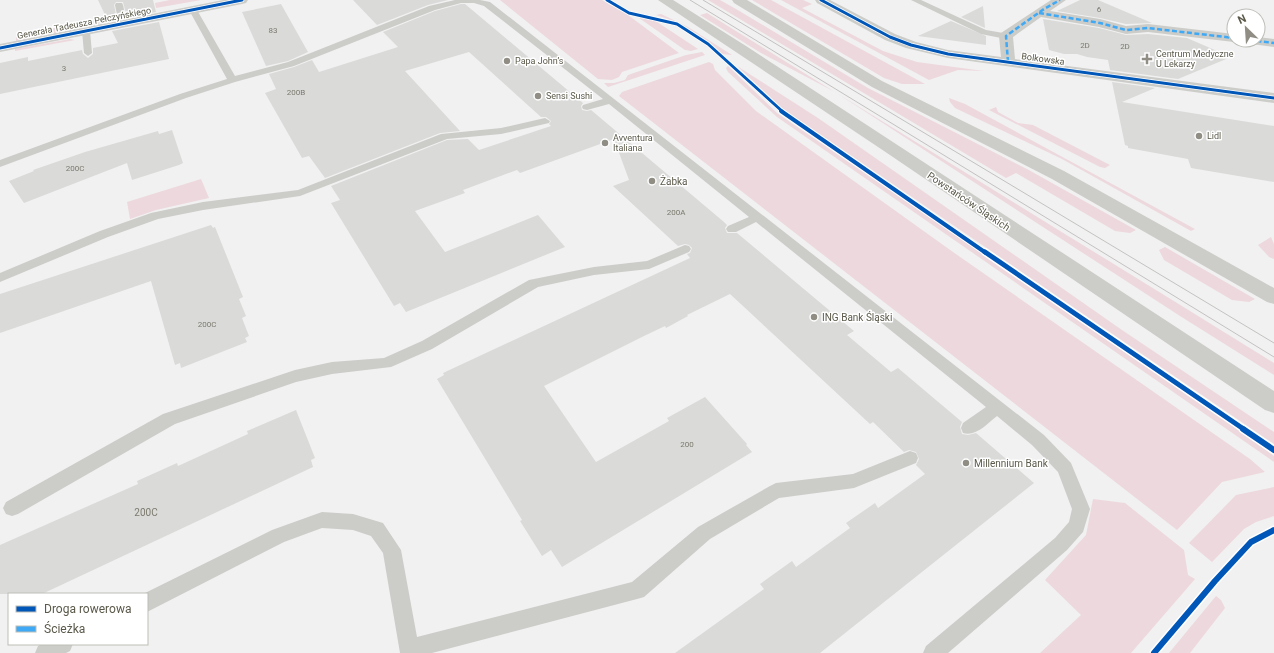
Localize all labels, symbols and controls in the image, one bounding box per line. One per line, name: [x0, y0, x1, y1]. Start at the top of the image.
street label: Generała Tadeusza Pełczyńskiego: [16, 5, 152, 41]
house number: 6: [1097, 5, 1102, 14]
north arrow: [1226, 8, 1266, 48]
text: N: [1236, 12, 1248, 27]
house number: 83: [269, 26, 278, 35]
house number: 2D: [1080, 41, 1090, 50]
house number: 2D: [1120, 42, 1130, 51]
place label: Centrum Medyczne U Lekarzy: [1156, 49, 1234, 69]
street label: Bolkowska: [1021, 51, 1065, 67]
marker: Centrum Medyczne U Lekarzy: [1141, 53, 1153, 65]
marker: Papa John’s: [502, 56, 512, 66]
place label: Papa John’s: [515, 56, 564, 66]
house number: 3: [62, 64, 66, 73]
house number: 200B: [287, 88, 305, 97]
marker: Sensi Sushi: [533, 91, 543, 101]
place label: Sensi Sushi: [546, 91, 592, 101]
marker: Lidl: [1194, 131, 1204, 141]
place label: Lidl: [1207, 131, 1221, 141]
place label: Avventura Italiana: [613, 133, 653, 153]
marker: Avventura Italiana: [600, 138, 610, 148]
house number: 200C: [66, 164, 84, 173]
street label: Powstańców Śląskich: [925, 169, 1013, 233]
place label: Żabka: [660, 175, 688, 187]
marker: Żabka: [647, 176, 657, 186]
house number: 200A: [667, 208, 686, 217]
place label: ING Bank Śląski: [822, 311, 892, 323]
marker: ING Bank Śląski: [809, 312, 819, 322]
house number: 200C: [198, 320, 216, 329]
house number: 200: [680, 440, 694, 449]
marker: Millennium Bank: [961, 458, 971, 468]
place label: Millennium Bank: [974, 458, 1049, 469]
house number: 200C: [134, 507, 158, 518]
legend: [8, 593, 148, 645]
text: Droga rowerowa: [44, 602, 131, 616]
text: Ścieżka: [44, 621, 85, 636]

